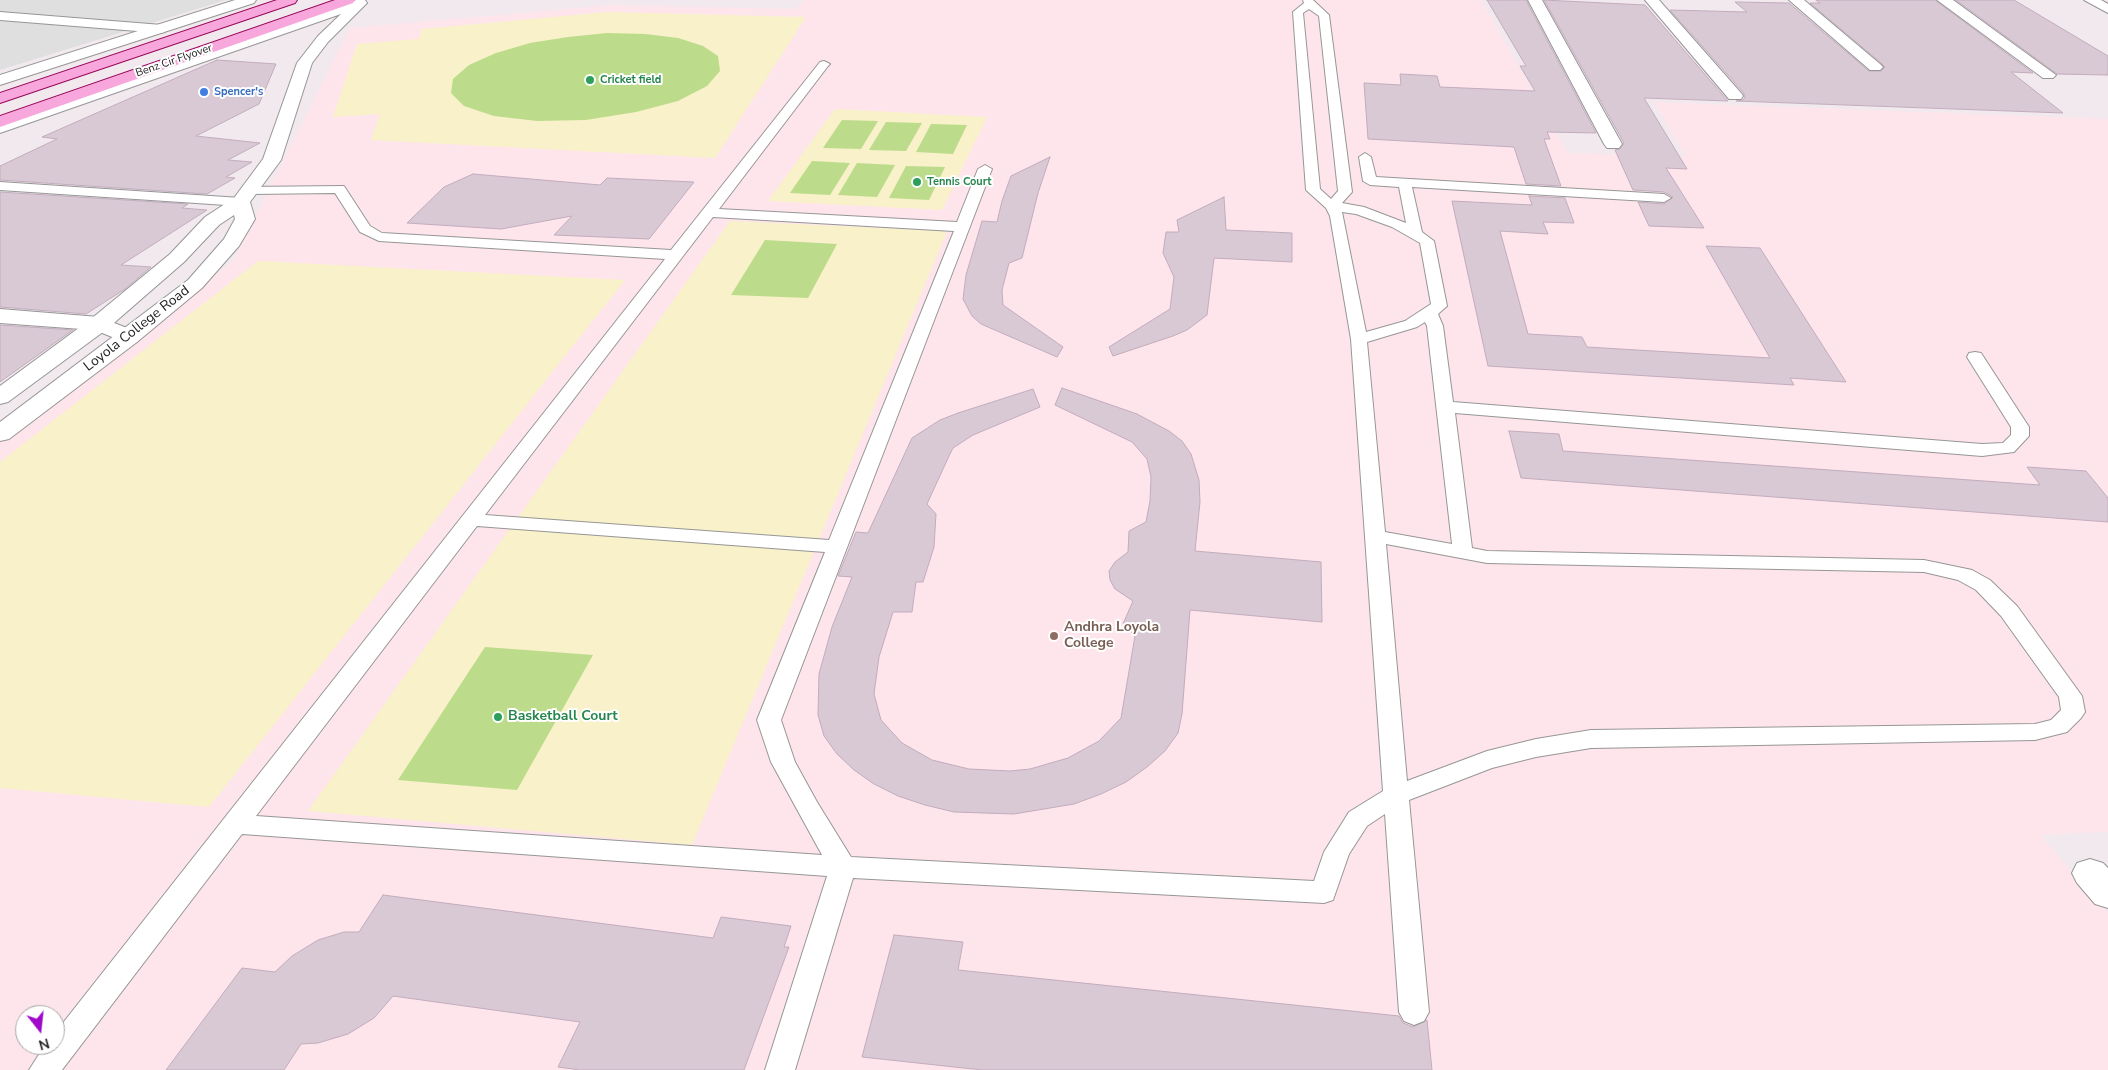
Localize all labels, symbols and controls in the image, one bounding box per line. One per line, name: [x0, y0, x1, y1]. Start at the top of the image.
street label: Benz Cir Flyover: [134, 42, 214, 80]
place label: Cricket field: [600, 73, 661, 87]
marker: Cricket field: [584, 74, 596, 86]
place label: Spencer's: [214, 85, 263, 99]
marker: Spencer's: [198, 86, 210, 98]
place label: Tennis Court: [927, 175, 992, 189]
marker: Tennis Court: [911, 176, 923, 188]
street label: Loyola College Road: [81, 283, 193, 375]
place label: Andhra Loyola College: [1064, 620, 1159, 652]
marker: Andhra Loyola College: [1048, 630, 1060, 642]
place label: Basketball Court: [508, 709, 618, 725]
marker: Basketball Court: [492, 711, 504, 723]
north arrow: [15, 1005, 65, 1055]
text: N: [36, 1033, 52, 1055]

